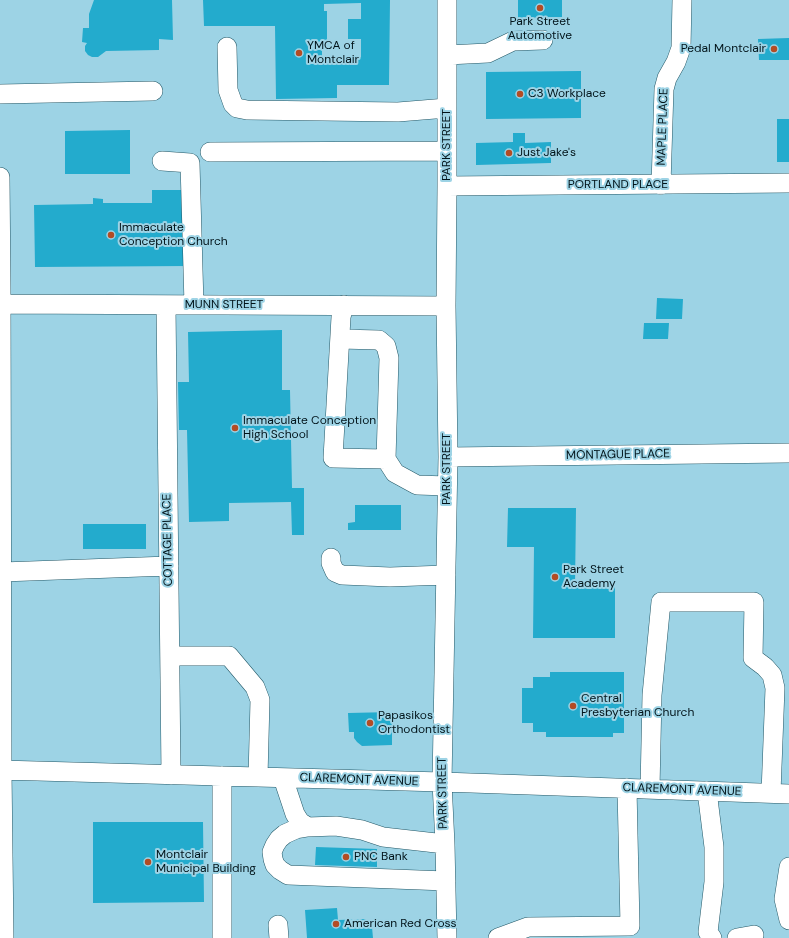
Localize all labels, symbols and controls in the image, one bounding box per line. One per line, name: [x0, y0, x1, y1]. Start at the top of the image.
marker: Park Street Automotive: [535, 3, 545, 13]
place label: Park Street Automotive: [508, 15, 572, 43]
place label: YMCA of Montclair: [307, 39, 359, 67]
place label: Pedal Montclair: [681, 42, 766, 56]
marker: Pedal Montclair: [769, 44, 779, 54]
marker: YMCA of Montclair: [294, 48, 304, 58]
place label: C3 Workplace: [528, 87, 606, 101]
street label: MAPLE PLACE: [654, 88, 672, 166]
marker: C3 Workplace: [515, 89, 525, 99]
street label: PARK STREET: [440, 109, 454, 181]
place label: Just Jake's: [517, 146, 576, 160]
marker: Just Jake's: [504, 148, 514, 158]
street label: PORTLAND PLACE: [568, 178, 668, 192]
place label: Immaculate Conception Church: [119, 221, 228, 249]
marker: Immaculate Conception Church: [106, 230, 116, 240]
street label: MUNN STREET: [185, 298, 263, 312]
place label: Immaculate Conception High School: [243, 414, 376, 442]
marker: Immaculate Conception High School: [230, 423, 240, 433]
street label: PARK STREET: [440, 433, 454, 505]
street label: MONTAGUE PLACE: [566, 447, 670, 463]
street label: COTTAGE PLACE: [160, 494, 176, 586]
place label: Park Street Academy: [563, 563, 624, 591]
marker: Park Street Academy: [550, 572, 560, 582]
place label: Central Presbyterian Church: [581, 692, 694, 720]
marker: Central Presbyterian Church: [568, 701, 578, 711]
place label: Papasikos Orthodontist: [378, 709, 450, 737]
marker: Papasikos Orthodontist: [365, 718, 375, 728]
street label: PARK STREET: [435, 757, 451, 829]
street label: CLAREMONT AVENUE: [299, 771, 419, 789]
street label: CLAREMONT AVENUE: [622, 781, 742, 799]
place label: Montclair Municipal Building: [156, 848, 256, 876]
place label: PNC Bank: [354, 850, 408, 864]
marker: PNC Bank: [341, 852, 351, 862]
marker: Montclair Municipal Building: [143, 857, 153, 867]
place label: American Red Cross: [344, 917, 457, 931]
marker: American Red Cross: [331, 919, 341, 929]

